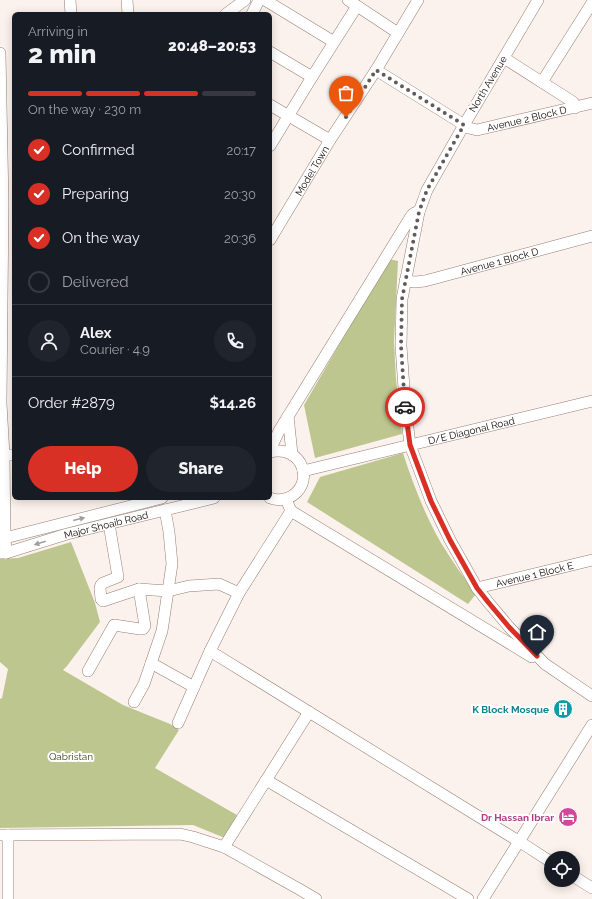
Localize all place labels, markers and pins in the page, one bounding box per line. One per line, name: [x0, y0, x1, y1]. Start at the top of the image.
pin: [329, 76, 363, 117]
pin: [520, 615, 554, 656]
building icon: K Block Mosque: [552, 698, 574, 720]
place label: K Block Mosque: [472, 704, 549, 715]
hotel icon: Dr Hassan Ibrar: [557, 806, 579, 828]
place label: Dr Hassan Ibrar: [481, 812, 554, 823]

